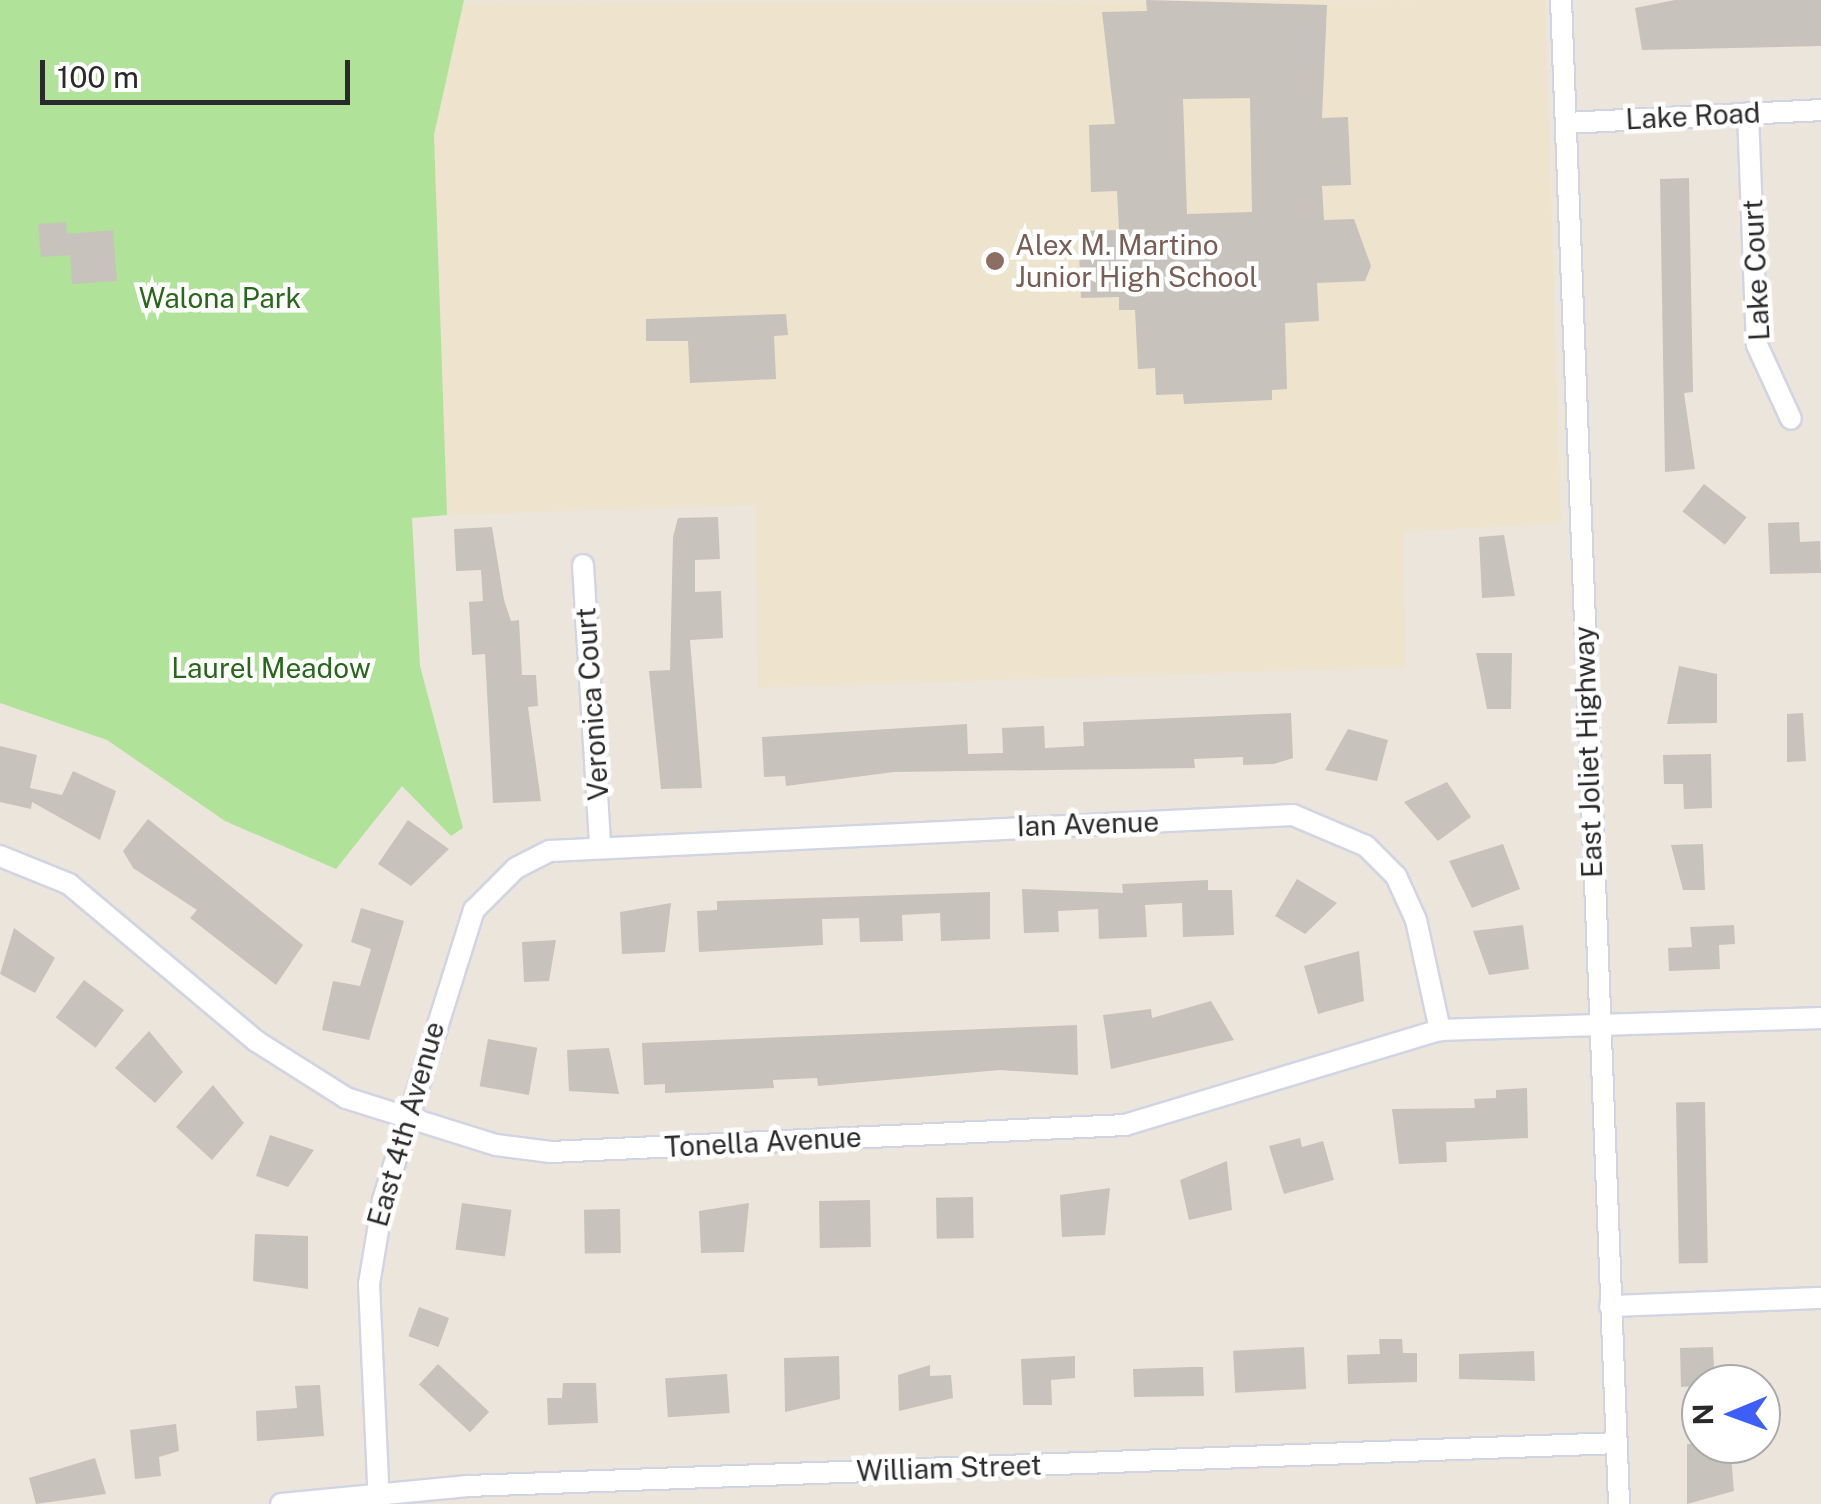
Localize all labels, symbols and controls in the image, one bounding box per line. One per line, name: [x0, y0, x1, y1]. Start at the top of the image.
scale bar: [45, 40, 355, 102]
text: 100 m: [57, 59, 139, 95]
street label: Lake Road: [1625, 96, 1761, 136]
street label: Lake Court: [1736, 198, 1776, 342]
place label: Alex M. Martino Junior High School: [1015, 228, 1258, 294]
marker: Alex M. Martino Junior High School: [984, 250, 1006, 272]
park label: Walona Park: [139, 281, 301, 315]
street label: Veronica Court: [568, 606, 616, 802]
street label: East Joliet Highway: [1567, 626, 1609, 878]
park label: Laurel Meadow: [171, 651, 371, 685]
street label: Ian Avenue: [1016, 805, 1160, 843]
street label: East 4th Avenue: [361, 1018, 451, 1230]
street label: Tonella Avenue: [664, 1120, 862, 1164]
north arrow: [1681, 1364, 1781, 1464]
text: N: [1686, 1403, 1719, 1426]
street label: William Street: [856, 1448, 1042, 1488]

